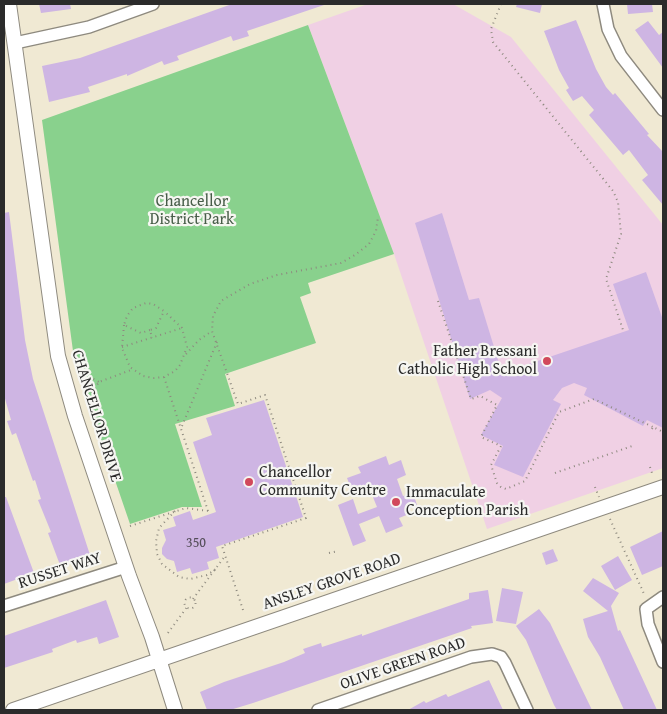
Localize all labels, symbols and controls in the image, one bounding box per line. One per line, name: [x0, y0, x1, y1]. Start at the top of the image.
park label: Chancellor District Park: [150, 192, 234, 230]
place label: Father Bressani Catholic High School: [398, 342, 537, 380]
street label: CHANCELLOR DRIVE: [67, 348, 125, 484]
marker: Father Bressani Catholic High School: [541, 355, 553, 367]
place label: Chancellor Community Centre: [259, 463, 386, 501]
marker: Chancellor Community Centre: [243, 476, 255, 488]
place label: Immaculate Conception Parish: [406, 483, 528, 521]
marker: Immaculate Conception Parish: [390, 496, 402, 508]
house number: 350: [186, 535, 206, 551]
street label: RUSSET WAY: [16, 549, 104, 593]
street label: ANSLEY GROVE ROAD: [260, 549, 404, 615]
street label: OLIVE GREEN ROAD: [338, 634, 468, 694]

